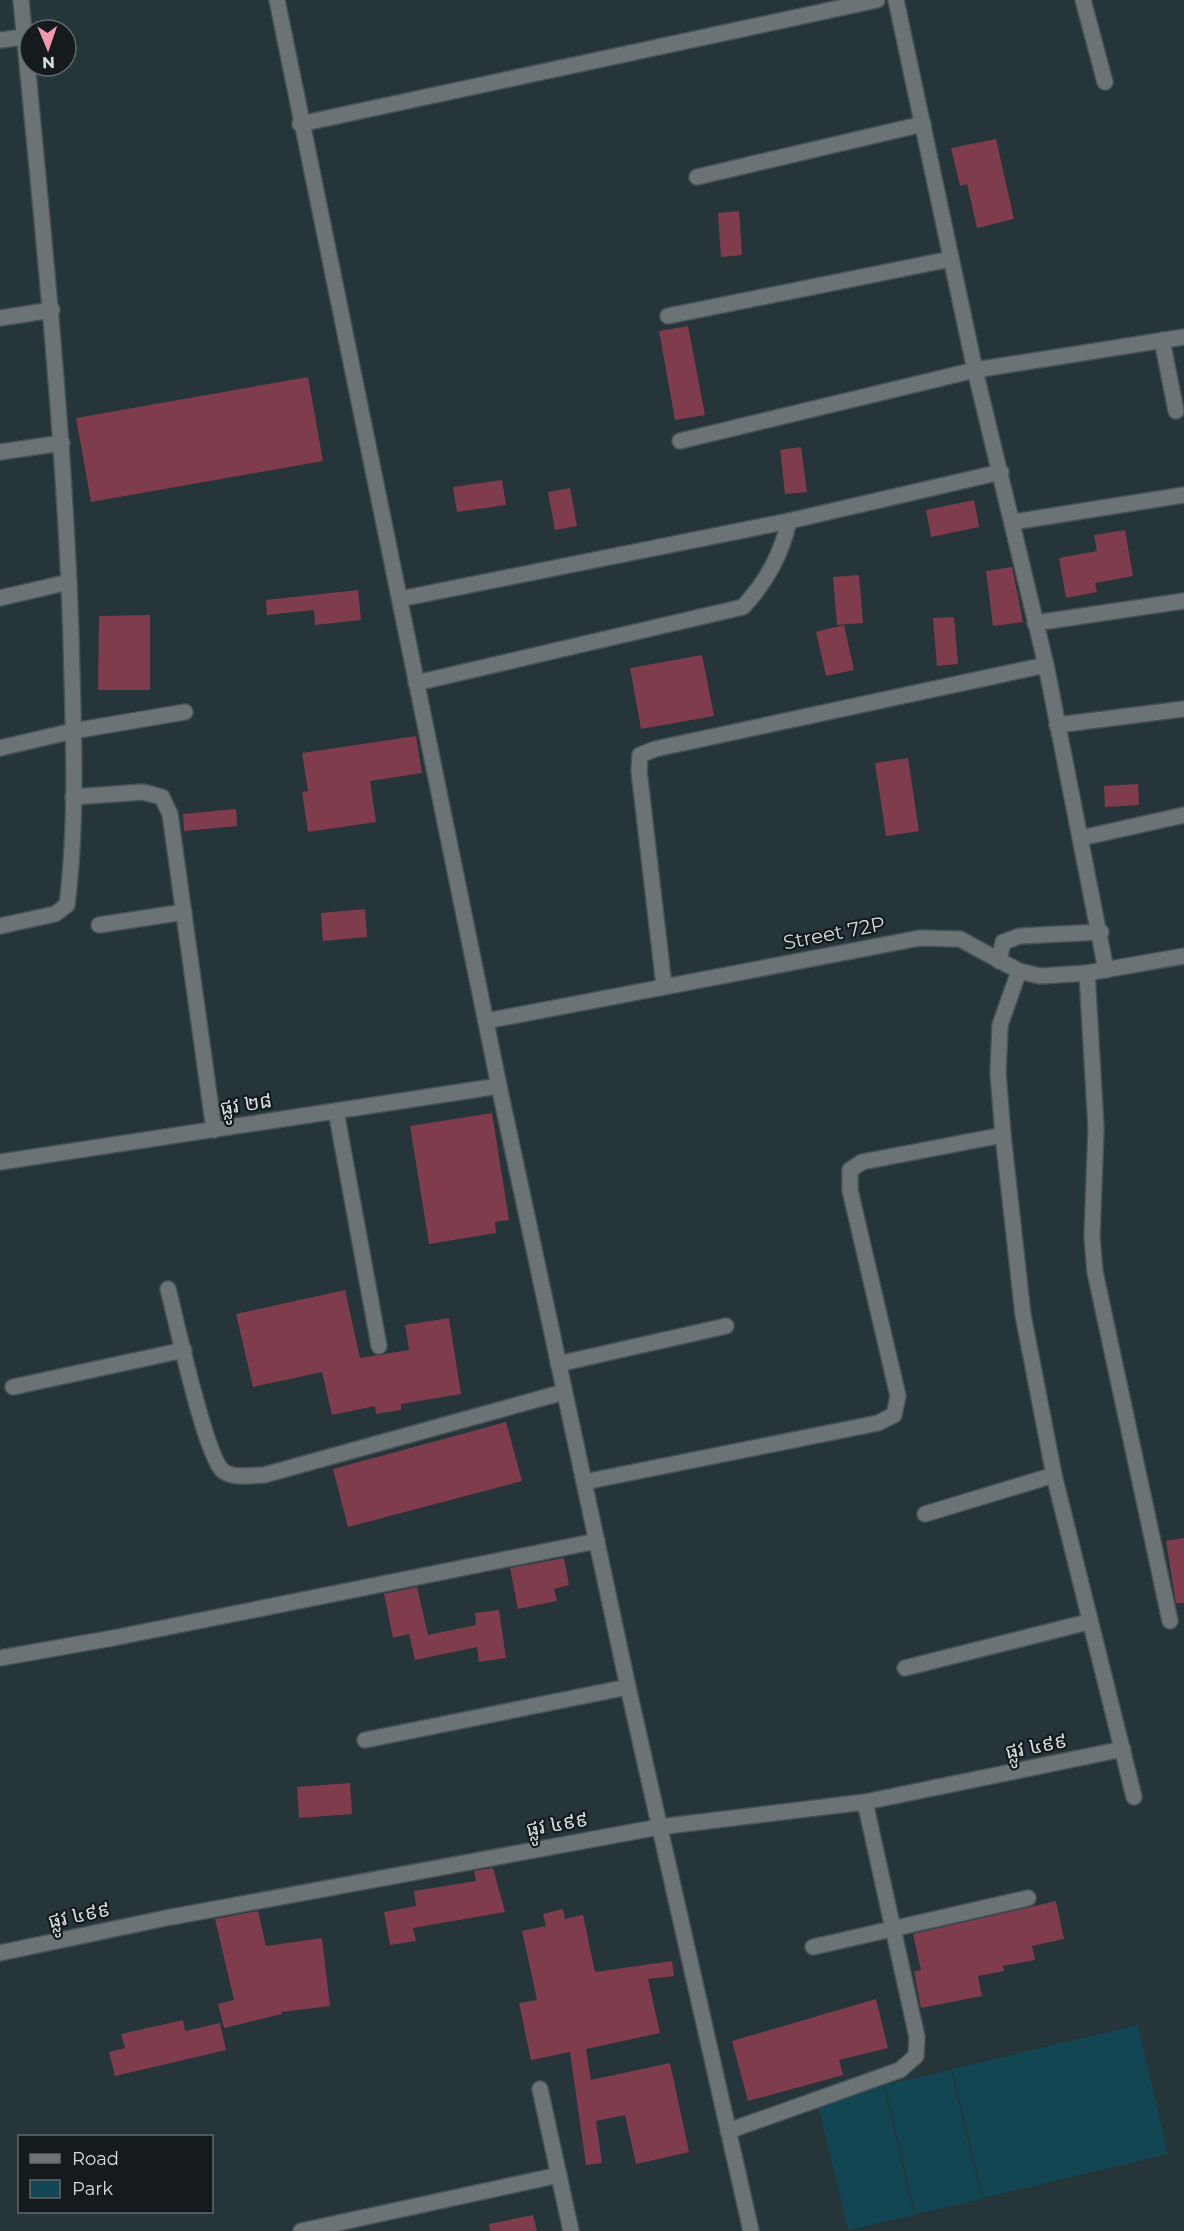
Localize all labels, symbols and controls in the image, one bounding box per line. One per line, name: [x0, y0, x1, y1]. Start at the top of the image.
north arrow: [18, 18, 78, 78]
text: N: [42, 53, 55, 72]
street label: Street 72P: [781, 911, 887, 955]
street label: ផ្លូវ ២៨: [218, 1088, 275, 1127]
street label: ផ្លូវ ៤៩៩: [1003, 1728, 1070, 1771]
street label: ផ្លូវ ៤៩៩: [524, 1807, 591, 1848]
street label: ផ្លូវ ៤៩៩: [46, 1897, 114, 1940]
legend: [18, 2135, 213, 2213]
text: Road: [72, 2148, 119, 2170]
text: Park: [72, 2178, 113, 2200]

